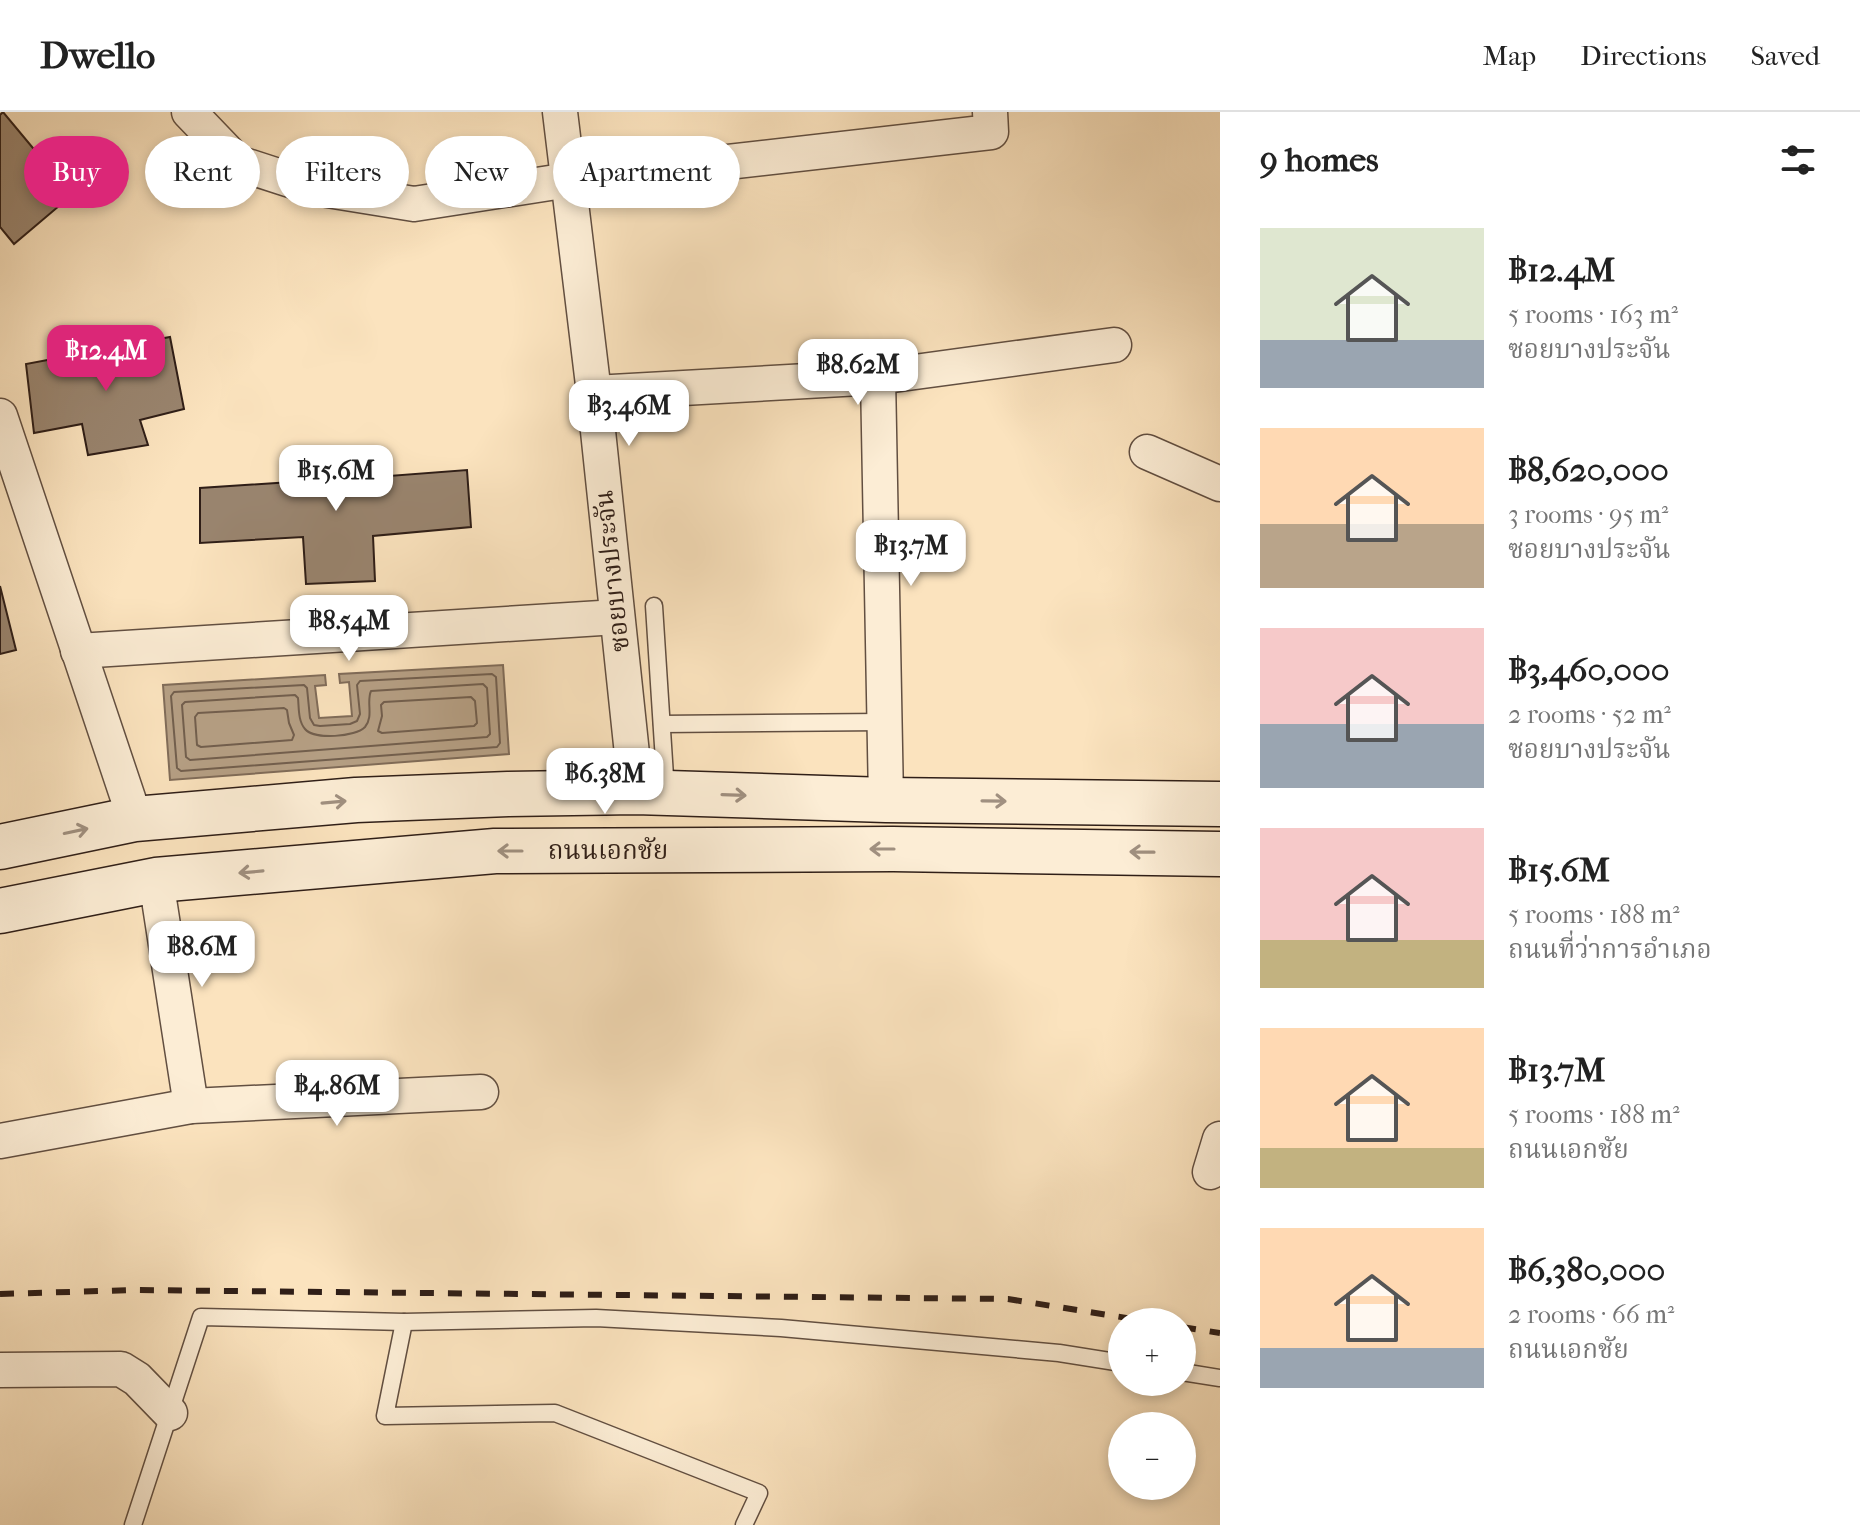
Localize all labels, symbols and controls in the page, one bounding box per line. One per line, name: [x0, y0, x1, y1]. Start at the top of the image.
text: Dwello: [40, 33, 155, 78]
text: Map: [1483, 39, 1536, 72]
text: Directions: [1580, 39, 1707, 72]
text: Saved: [1751, 39, 1820, 72]
chip: Buy: [24, 136, 129, 208]
chip: Rent: [145, 136, 260, 208]
chip: Filters: [276, 136, 409, 208]
chip: New: [425, 136, 537, 208]
chip: Apartment: [553, 136, 740, 208]
icon: filters: [1776, 138, 1820, 182]
text: 9 homes: [1260, 140, 1379, 180]
text: ฿12.4M: [1508, 250, 1615, 290]
icon: home: [1324, 260, 1420, 356]
text: 5 rooms · 163 m²: [1508, 299, 1678, 330]
pin: ฿12.4M: [41, 325, 171, 393]
text: ซอยบางประจัน: [1508, 334, 1670, 365]
text: ฿12.4M: [65, 335, 147, 366]
pin: ฿8.62M: [793, 339, 923, 407]
text: ฿8.62M: [816, 349, 900, 380]
pin: ฿3.46M: [564, 380, 694, 448]
text: ฿3.46M: [587, 390, 671, 421]
pin: ฿15.6M: [271, 445, 401, 513]
text: ฿8,620,000: [1508, 450, 1669, 490]
text: ฿15.6M: [297, 455, 375, 486]
icon: home: [1324, 460, 1420, 556]
street label: ซอยบางประจัน: [588, 489, 636, 653]
text: 3 rooms · 95 m²: [1508, 499, 1668, 530]
pin: ฿13.7M: [846, 520, 976, 588]
text: ฿13.7M: [874, 530, 948, 561]
text: ซอยบางประจัน: [1508, 534, 1670, 565]
pin: ฿8.54M: [284, 595, 414, 663]
text: ฿8.54M: [308, 605, 390, 636]
text: ฿3,460,000: [1508, 650, 1669, 690]
icon: home: [1324, 660, 1420, 756]
text: 2 rooms · 52 m²: [1508, 699, 1671, 730]
text: ซอยบางประจัน: [1508, 734, 1670, 765]
pin: ฿6.38M: [540, 748, 670, 816]
text: ฿6.38M: [564, 758, 646, 789]
one-way arrow: [720, 788, 747, 803]
one-way arrow: [980, 793, 1007, 809]
one-way arrow: [320, 794, 347, 809]
one-way arrow: [63, 823, 89, 838]
street label: ถนนเอกชัย: [548, 835, 668, 866]
one-way arrow: [869, 841, 896, 857]
one-way arrow: [497, 843, 524, 859]
one-way arrow: [1129, 845, 1156, 860]
text: ฿15.6M: [1508, 850, 1610, 890]
icon: home: [1324, 860, 1420, 956]
one-way arrow: [238, 865, 265, 880]
text: 5 rooms · 188 m²: [1508, 899, 1680, 930]
pin: ฿8.6M: [146, 921, 258, 989]
text: ฿8.6M: [167, 931, 237, 962]
text: ถนนที่ว่าการอำเภอ: [1508, 934, 1712, 965]
text: ฿13.7M: [1508, 1050, 1605, 1090]
pin: ฿4.86M: [272, 1060, 402, 1128]
icon: home: [1324, 1060, 1420, 1156]
text: ฿4.86M: [294, 1070, 380, 1101]
text: 5 rooms · 188 m²: [1508, 1099, 1680, 1130]
text: ถนนเอกชัย: [1508, 1134, 1629, 1165]
text: ฿6,380,000: [1508, 1250, 1665, 1290]
icon: home: [1324, 1260, 1420, 1356]
text: 2 rooms · 66 m²: [1508, 1299, 1674, 1330]
map controls: [1108, 1308, 1196, 1500]
button: +: [1108, 1308, 1196, 1396]
text: ถนนเอกชัย: [1508, 1334, 1629, 1365]
button: −: [1108, 1412, 1196, 1500]

